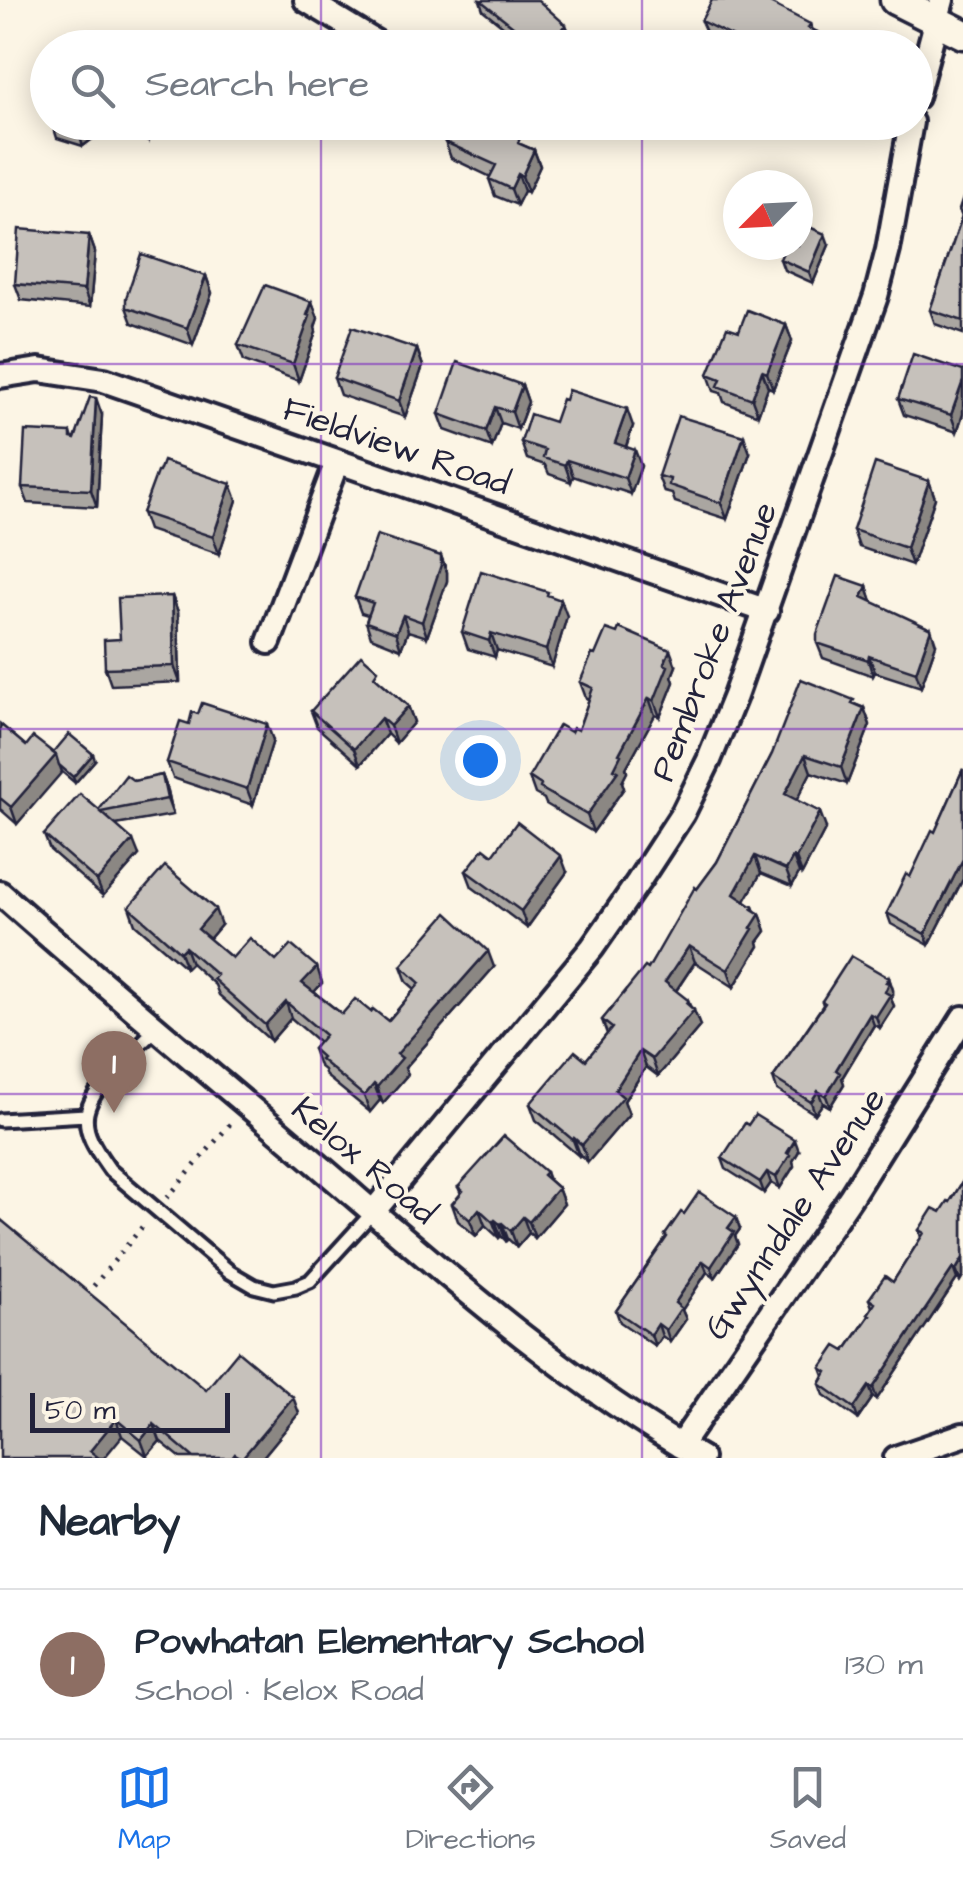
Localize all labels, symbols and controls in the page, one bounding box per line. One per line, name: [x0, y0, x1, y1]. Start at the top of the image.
search box: [30, 30, 933, 140]
icon: search: [65, 58, 120, 113]
text: Search here: [145, 59, 369, 111]
north arrow: [723, 170, 813, 260]
street label: Fieldview Road: [276, 385, 517, 508]
street label: Pembroke Avenue: [639, 495, 790, 788]
your location: [455, 735, 506, 786]
pin: 1: [82, 1030, 146, 1113]
street label: Gwynndale Avenue: [693, 1078, 899, 1350]
street label: Kelox Road: [281, 1086, 447, 1237]
scale bar: [30, 1388, 230, 1432]
text: 50 m: [45, 1391, 116, 1430]
text: Nearby: [40, 1494, 180, 1552]
text: Powhatan Elementary School: [135, 1616, 644, 1668]
text: 1: [70, 1642, 75, 1687]
text: 130 m: [845, 1642, 923, 1687]
text: School · Kelox Road: [135, 1668, 424, 1713]
tab: Map: [117, 1760, 172, 1859]
tab: Directions: [406, 1760, 536, 1859]
tab: Saved: [770, 1760, 846, 1859]

